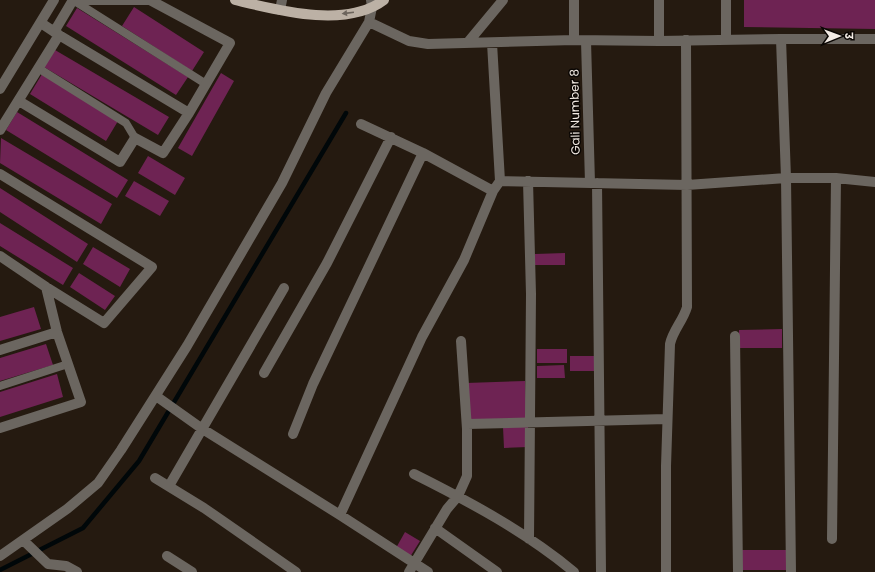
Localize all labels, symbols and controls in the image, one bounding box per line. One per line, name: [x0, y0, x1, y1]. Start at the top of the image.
one-way arrow: [342, 10, 354, 16]
north arrow: [819, 16, 859, 56]
text: उ: [841, 32, 857, 40]
street label: Gali Number 8: [565, 69, 584, 155]

